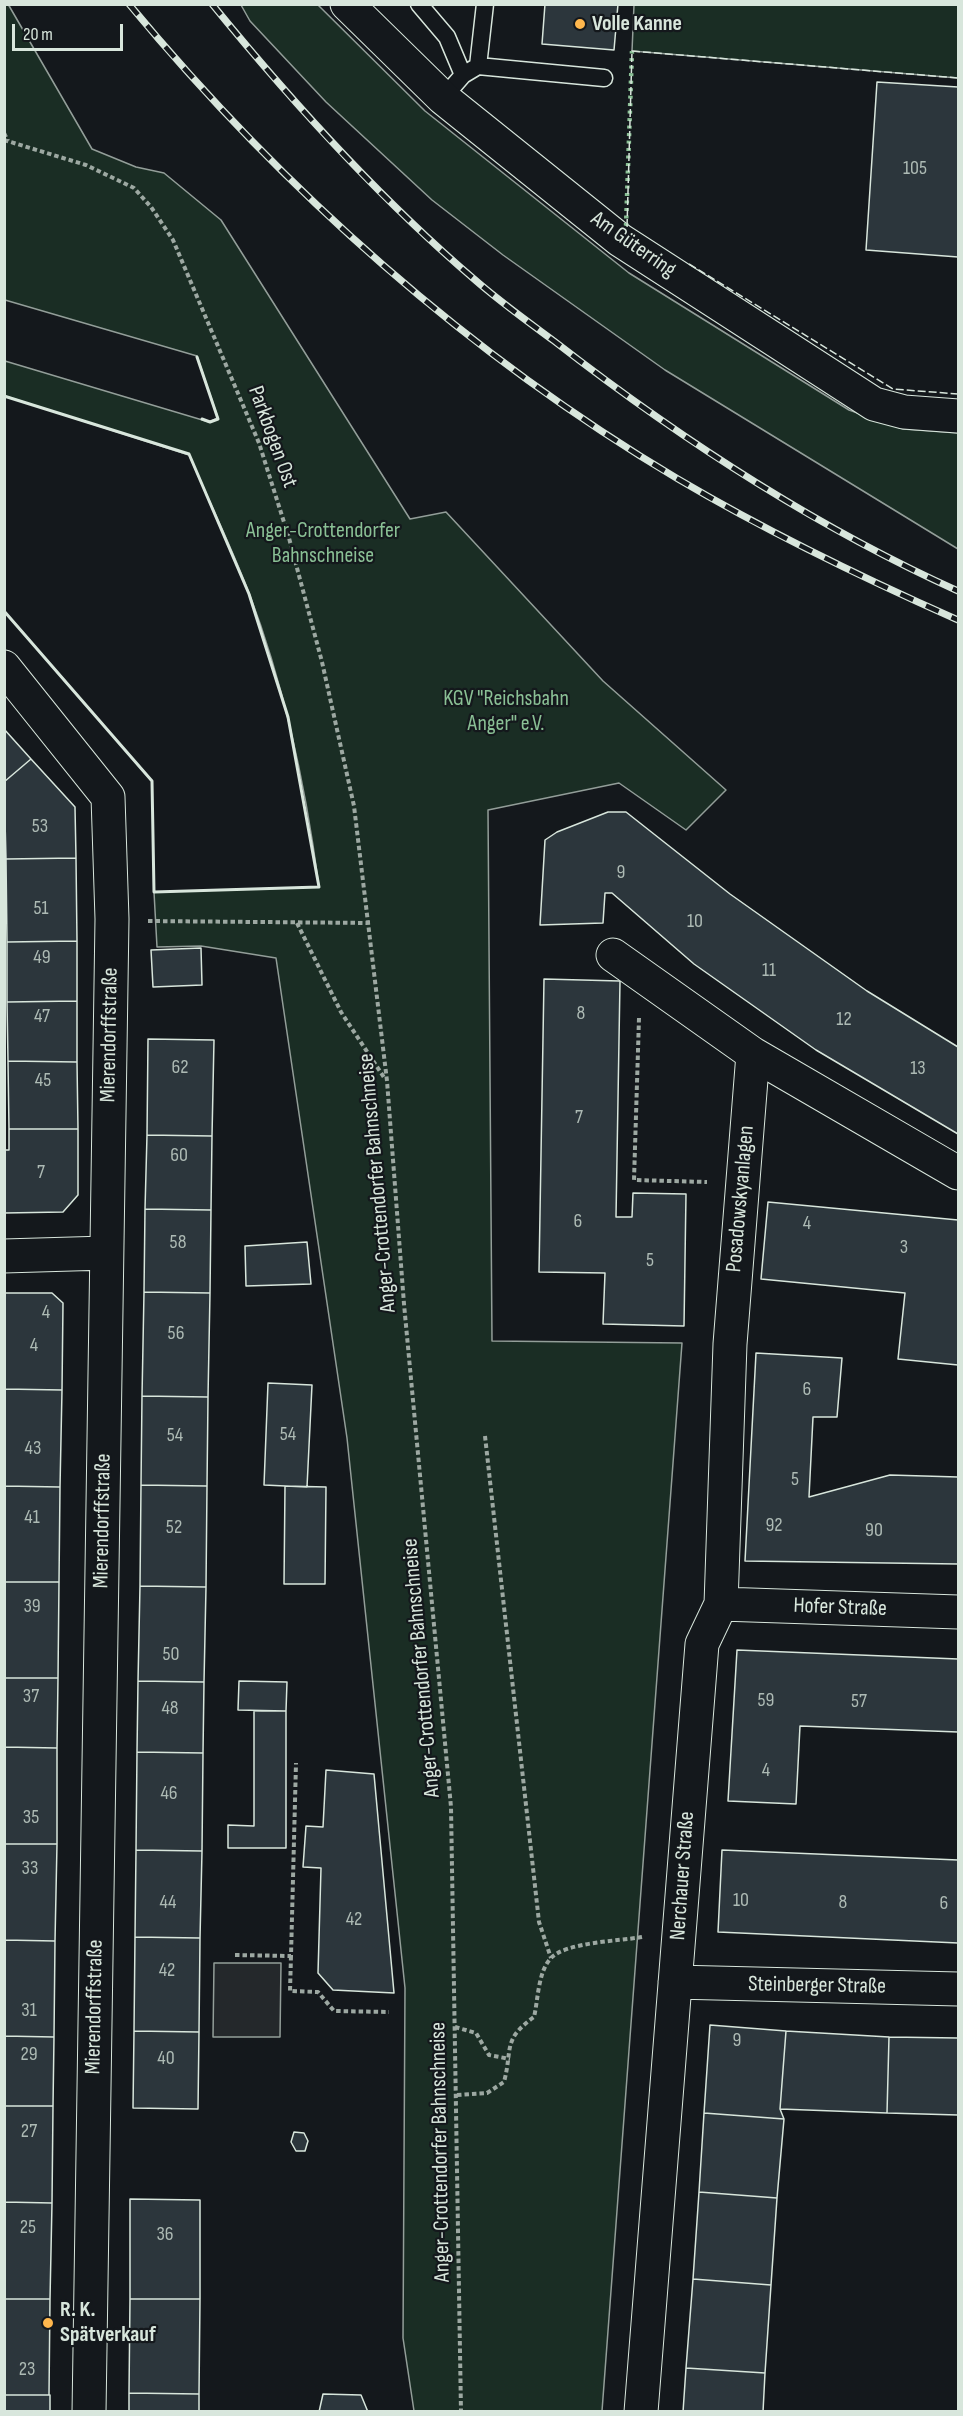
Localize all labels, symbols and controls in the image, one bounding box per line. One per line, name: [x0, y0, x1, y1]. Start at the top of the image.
place label: Volle Kanne: [592, 11, 682, 37]
scale bar: [15, 12, 126, 50]
marker: Volle Kanne: [573, 17, 587, 31]
text: 20 m: [23, 24, 53, 45]
house number: 105: [903, 157, 927, 181]
street label: Am Güterring: [585, 206, 681, 284]
street label: Parkbogen Ost: [241, 383, 303, 491]
park label: Anger-Crottendorfer Bahnschneise: [246, 518, 400, 570]
park label: KGV "Reichsbahn Anger" e.V.: [443, 686, 569, 738]
house number: 53: [32, 815, 48, 839]
house number: 9: [617, 861, 625, 885]
house number: 51: [33, 897, 49, 921]
house number: 10: [687, 910, 703, 934]
house number: 49: [33, 946, 51, 970]
house number: 11: [762, 959, 776, 983]
street label: Mierendorffstraße: [96, 967, 124, 1103]
house number: 8: [577, 1002, 585, 1026]
house number: 47: [34, 1005, 50, 1029]
house number: 12: [836, 1008, 852, 1032]
street label: Anger-Crottendorfer Bahnschneise: [354, 1052, 402, 1314]
house number: 62: [171, 1056, 189, 1080]
house number: 13: [910, 1057, 926, 1081]
house number: 45: [35, 1069, 51, 1093]
house number: 7: [575, 1106, 583, 1130]
street label: Posadowskyanlagen: [721, 1125, 761, 1273]
house number: 60: [170, 1144, 188, 1168]
house number: 7: [37, 1161, 45, 1185]
house number: 6: [574, 1210, 582, 1234]
house number: 4: [803, 1212, 811, 1236]
house number: 58: [170, 1231, 186, 1255]
house number: 3: [900, 1236, 908, 1260]
house number: 5: [646, 1249, 654, 1273]
house number: 4: [42, 1301, 50, 1325]
house number: 56: [168, 1322, 184, 1346]
house number: 4: [30, 1334, 38, 1358]
house number: 6: [803, 1378, 811, 1402]
house number: 54: [280, 1423, 296, 1447]
house number: 54: [167, 1424, 183, 1448]
house number: 43: [25, 1437, 41, 1461]
street label: Mierendorffstraße: [89, 1453, 117, 1589]
house number: 5: [791, 1468, 799, 1492]
house number: 41: [24, 1506, 40, 1530]
house number: 92: [765, 1514, 783, 1538]
house number: 52: [166, 1516, 182, 1540]
house number: 90: [865, 1519, 883, 1543]
street label: Anger-Crottendorfer Bahnschneise: [398, 1537, 446, 1799]
street label: Hofer Straße: [793, 1593, 887, 1623]
house number: 39: [23, 1595, 41, 1619]
house number: 50: [163, 1643, 179, 1667]
house number: 37: [23, 1685, 39, 1709]
house number: 59: [758, 1689, 774, 1713]
house number: 57: [851, 1690, 867, 1714]
house number: 48: [161, 1697, 179, 1721]
house number: 4: [762, 1759, 770, 1783]
house number: 46: [160, 1782, 178, 1806]
house number: 35: [23, 1806, 39, 1830]
street label: Nerchauer Straße: [665, 1811, 701, 1941]
house number: 33: [22, 1857, 38, 1881]
house number: 10: [733, 1889, 749, 1913]
house number: 44: [160, 1891, 176, 1915]
house number: 8: [839, 1891, 847, 1915]
house number: 6: [940, 1892, 948, 1916]
house number: 42: [346, 1908, 362, 1932]
street label: Mierendorffstraße: [81, 1939, 109, 2075]
house number: 42: [159, 1959, 175, 1983]
street label: Steinberger Straße: [748, 1972, 886, 2000]
house number: 31: [21, 1999, 37, 2023]
street label: Anger-Crottendorfer Bahnschneise: [426, 2022, 456, 2282]
house number: 9: [733, 2029, 741, 2053]
house number: 29: [20, 2043, 38, 2067]
house number: 40: [157, 2047, 175, 2071]
house number: 27: [21, 2120, 37, 2144]
house number: 25: [20, 2216, 36, 2240]
house number: 36: [156, 2223, 174, 2247]
place label: R. K. Spätverkauf: [60, 2297, 156, 2348]
marker: R. K. Spätverkauf: [41, 2316, 55, 2330]
house number: 23: [19, 2358, 35, 2382]

